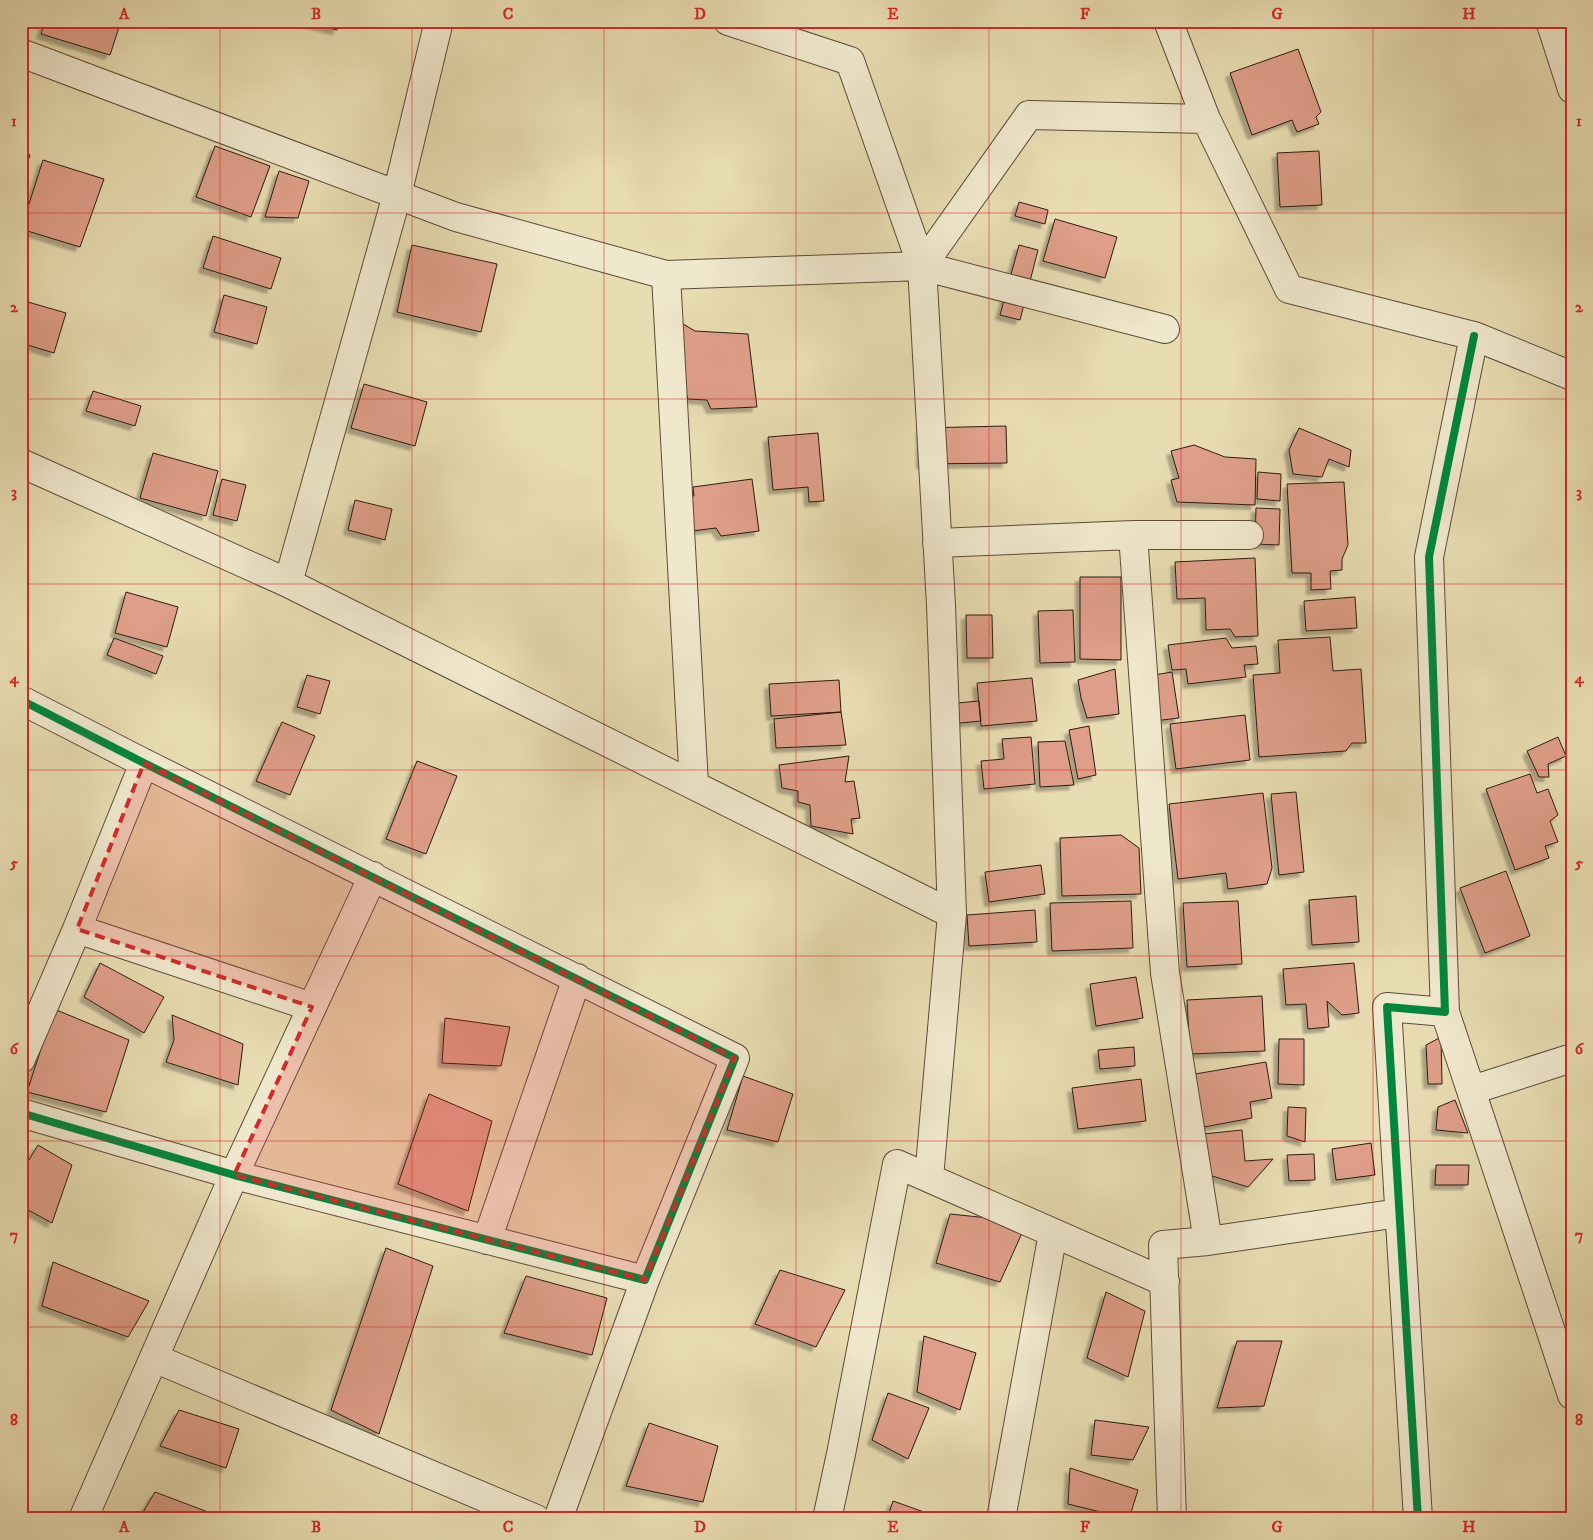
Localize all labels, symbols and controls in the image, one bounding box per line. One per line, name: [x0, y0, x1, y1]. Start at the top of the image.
text: A: [118, 4, 130, 24]
text: B: [311, 4, 321, 24]
text: C: [503, 4, 513, 24]
text: D: [694, 4, 706, 24]
text: E: [887, 4, 899, 24]
text: F: [1080, 4, 1090, 24]
text: G: [1271, 4, 1283, 24]
text: H: [1462, 4, 1476, 24]
text: 1: [11, 111, 17, 131]
text: 1: [1576, 111, 1582, 131]
text: 2: [10, 297, 19, 317]
text: 2: [1575, 297, 1584, 317]
text: 3: [11, 482, 17, 502]
text: 3: [1576, 482, 1582, 502]
text: 4: [8, 668, 19, 688]
text: 4: [1573, 668, 1584, 688]
text: 5: [9, 853, 18, 873]
text: 5: [1574, 853, 1583, 873]
text: 6: [10, 1039, 20, 1059]
text: 6: [1575, 1039, 1585, 1059]
text: 7: [10, 1225, 18, 1245]
text: 7: [1575, 1225, 1583, 1245]
text: 8: [10, 1410, 18, 1430]
text: 8: [1575, 1410, 1583, 1430]
text: A: [118, 1517, 130, 1537]
text: B: [311, 1517, 321, 1537]
text: C: [503, 1517, 513, 1537]
text: D: [694, 1517, 706, 1537]
text: E: [887, 1517, 899, 1537]
text: F: [1080, 1517, 1090, 1537]
text: G: [1271, 1517, 1283, 1537]
text: H: [1462, 1517, 1476, 1537]

